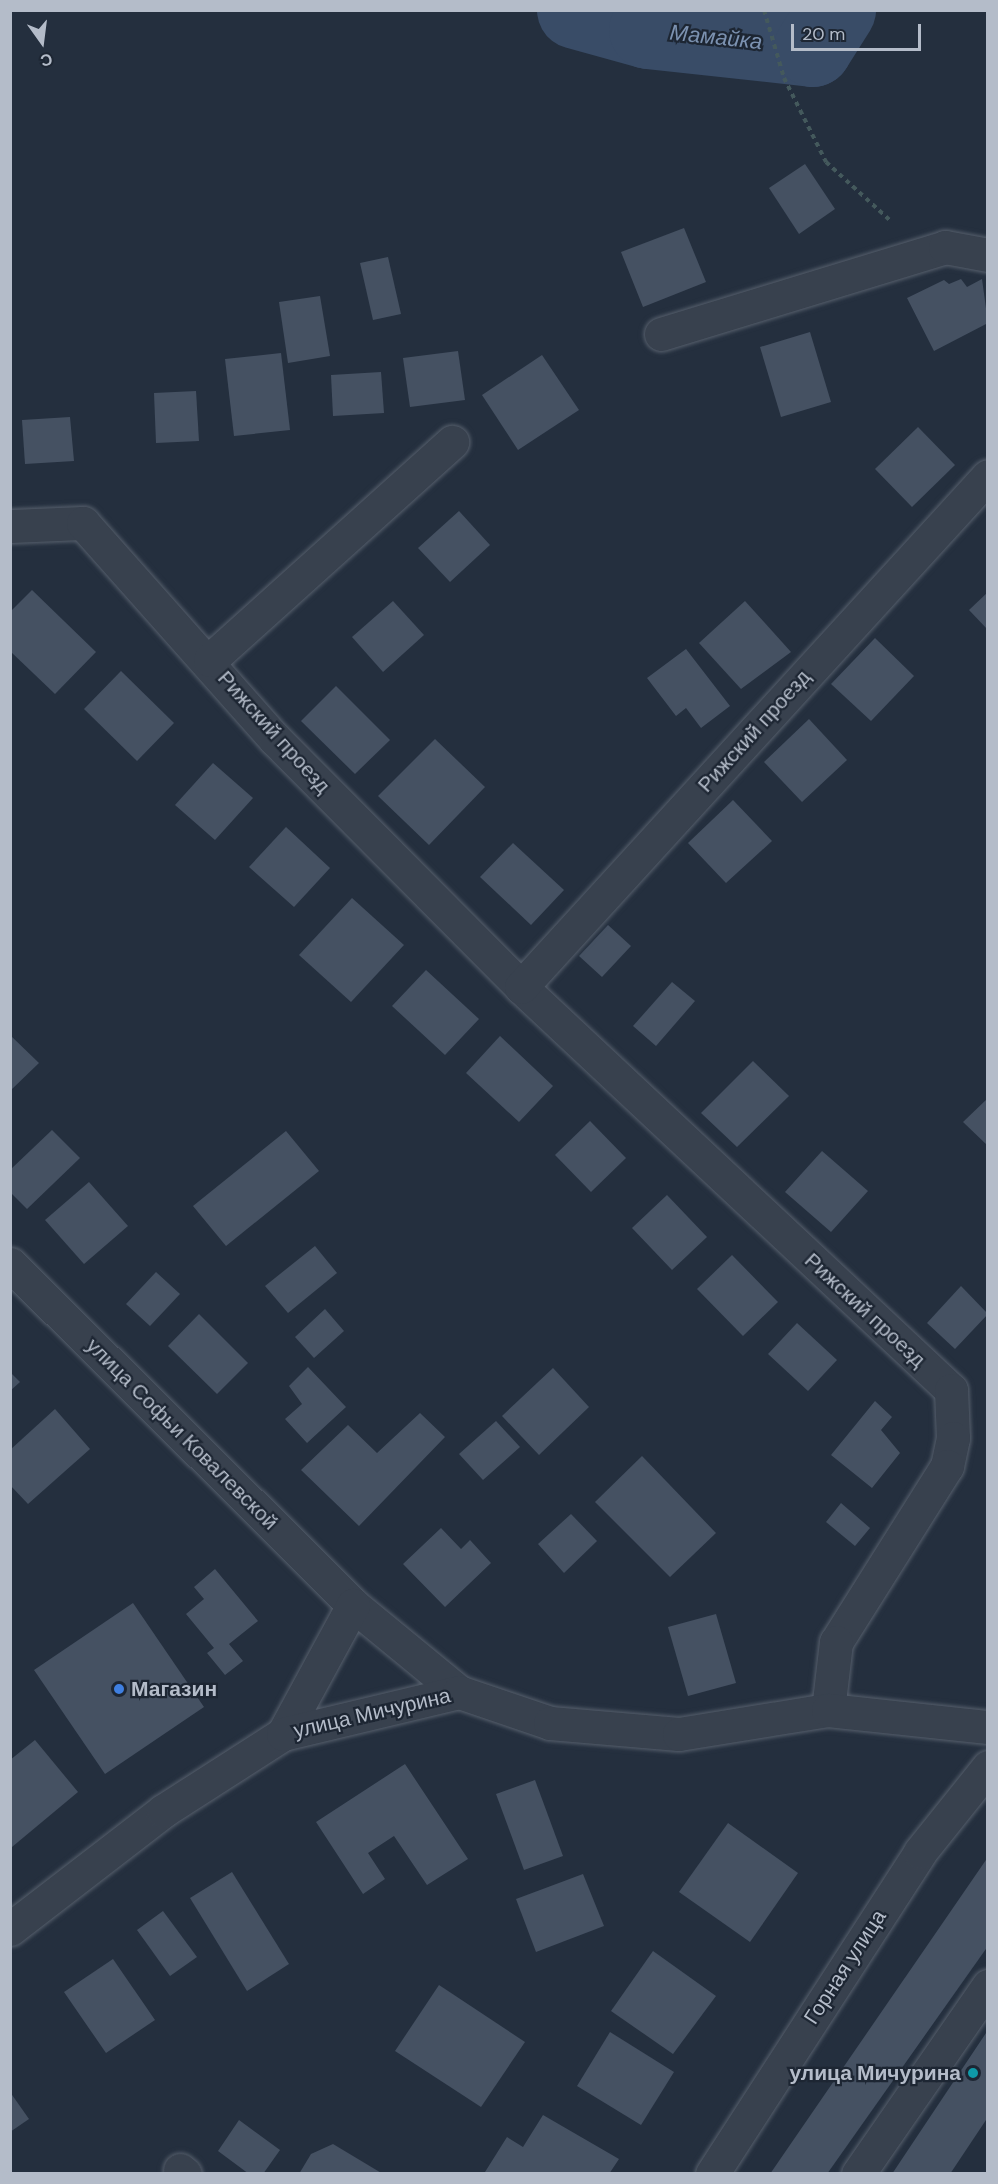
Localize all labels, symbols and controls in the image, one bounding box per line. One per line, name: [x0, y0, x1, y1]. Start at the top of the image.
north arrow: [12, 12, 72, 72]
scale bar: [794, 12, 924, 50]
water label: Мамайка: [668, 19, 764, 55]
text: 20 m: [802, 22, 845, 46]
text: С: [38, 48, 55, 72]
street label: Рижский проезд: [692, 665, 816, 797]
street label: Рижский проезд: [212, 666, 336, 798]
street label: Рижский проезд: [799, 1248, 931, 1372]
street label: улица Софьи Ковалевской: [81, 1333, 283, 1535]
place label: Магазин: [131, 1676, 217, 1702]
marker: Магазин: [112, 1682, 126, 1696]
street label: улица Мичурина: [291, 1683, 453, 1743]
street label: Горная улица: [799, 1905, 891, 2029]
place label: улица Мичурина: [789, 2060, 961, 2086]
marker: улица Мичурина: [966, 2066, 980, 2080]

